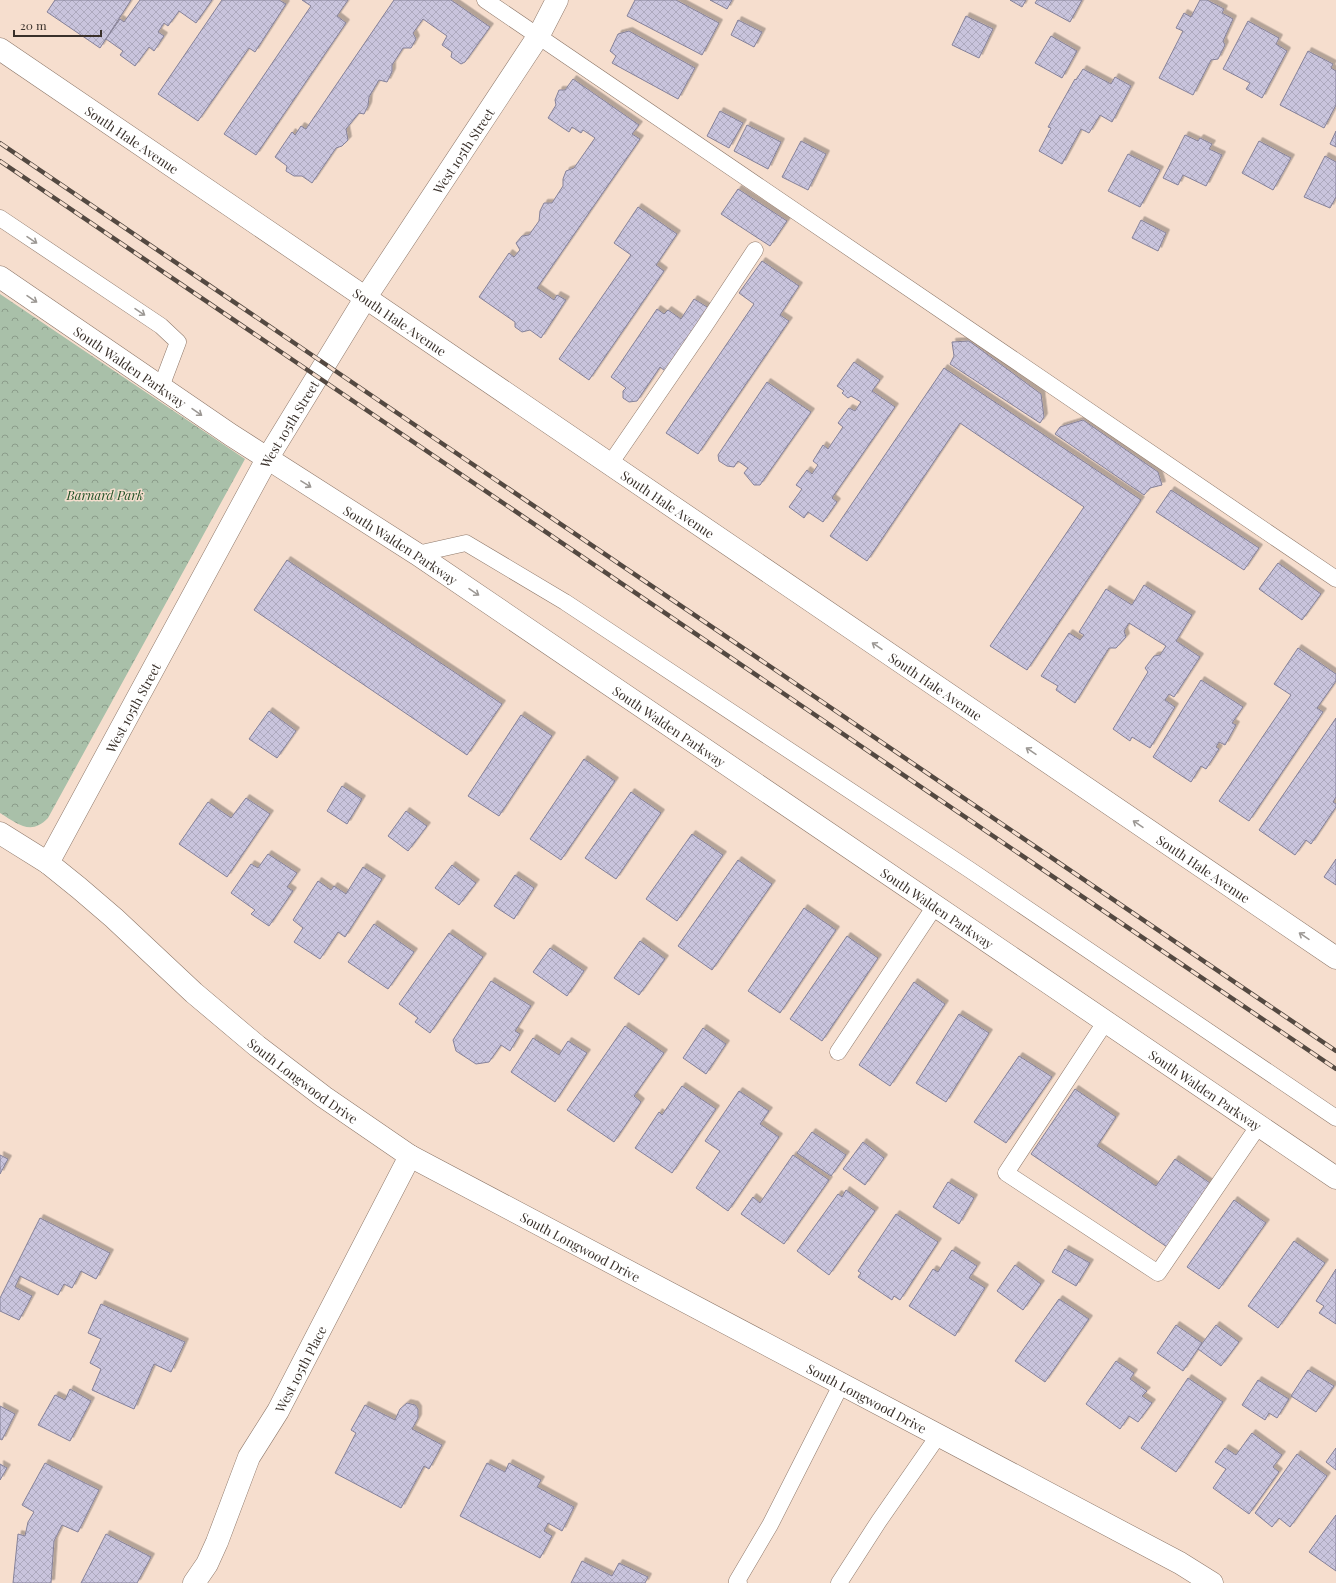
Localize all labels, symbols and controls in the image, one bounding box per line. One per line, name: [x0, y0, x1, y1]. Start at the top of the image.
scale bar: [14, 12, 101, 38]
text: 20 m: [20, 17, 47, 33]
street label: South Hale Avenue: [82, 101, 183, 177]
street label: West 105th Street: [428, 104, 497, 197]
one-way arrow: [26, 236, 37, 244]
street label: South Hale Avenue: [350, 283, 451, 359]
one-way arrow: [26, 295, 37, 303]
one-way arrow: [135, 308, 146, 316]
street label: South Walden Parkway: [71, 322, 190, 411]
street label: West 105th Street: [255, 376, 322, 471]
one-way arrow: [191, 408, 202, 416]
street label: South Hale Avenue: [618, 466, 718, 542]
one-way arrow: [300, 480, 312, 488]
park label: Barnard Park: [65, 486, 144, 503]
street label: South Walden Parkway: [341, 501, 462, 588]
one-way arrow: [468, 588, 479, 596]
one-way arrow: [872, 642, 883, 650]
street label: South Hale Avenue: [886, 648, 986, 724]
street label: West 105th Street: [101, 659, 164, 756]
street label: South Walden Parkway: [610, 681, 730, 770]
one-way arrow: [1025, 746, 1037, 754]
one-way arrow: [1133, 820, 1144, 828]
street label: South Hale Avenue: [1154, 830, 1254, 906]
street label: South Walden Parkway: [878, 863, 998, 952]
one-way arrow: [1299, 932, 1310, 940]
street label: South Longwood Drive: [245, 1034, 362, 1127]
street label: South Walden Parkway: [1146, 1045, 1266, 1134]
street label: South Longwood Drive: [518, 1208, 644, 1285]
street label: West 105th Place: [270, 1322, 329, 1416]
street label: South Longwood Drive: [804, 1359, 930, 1436]

